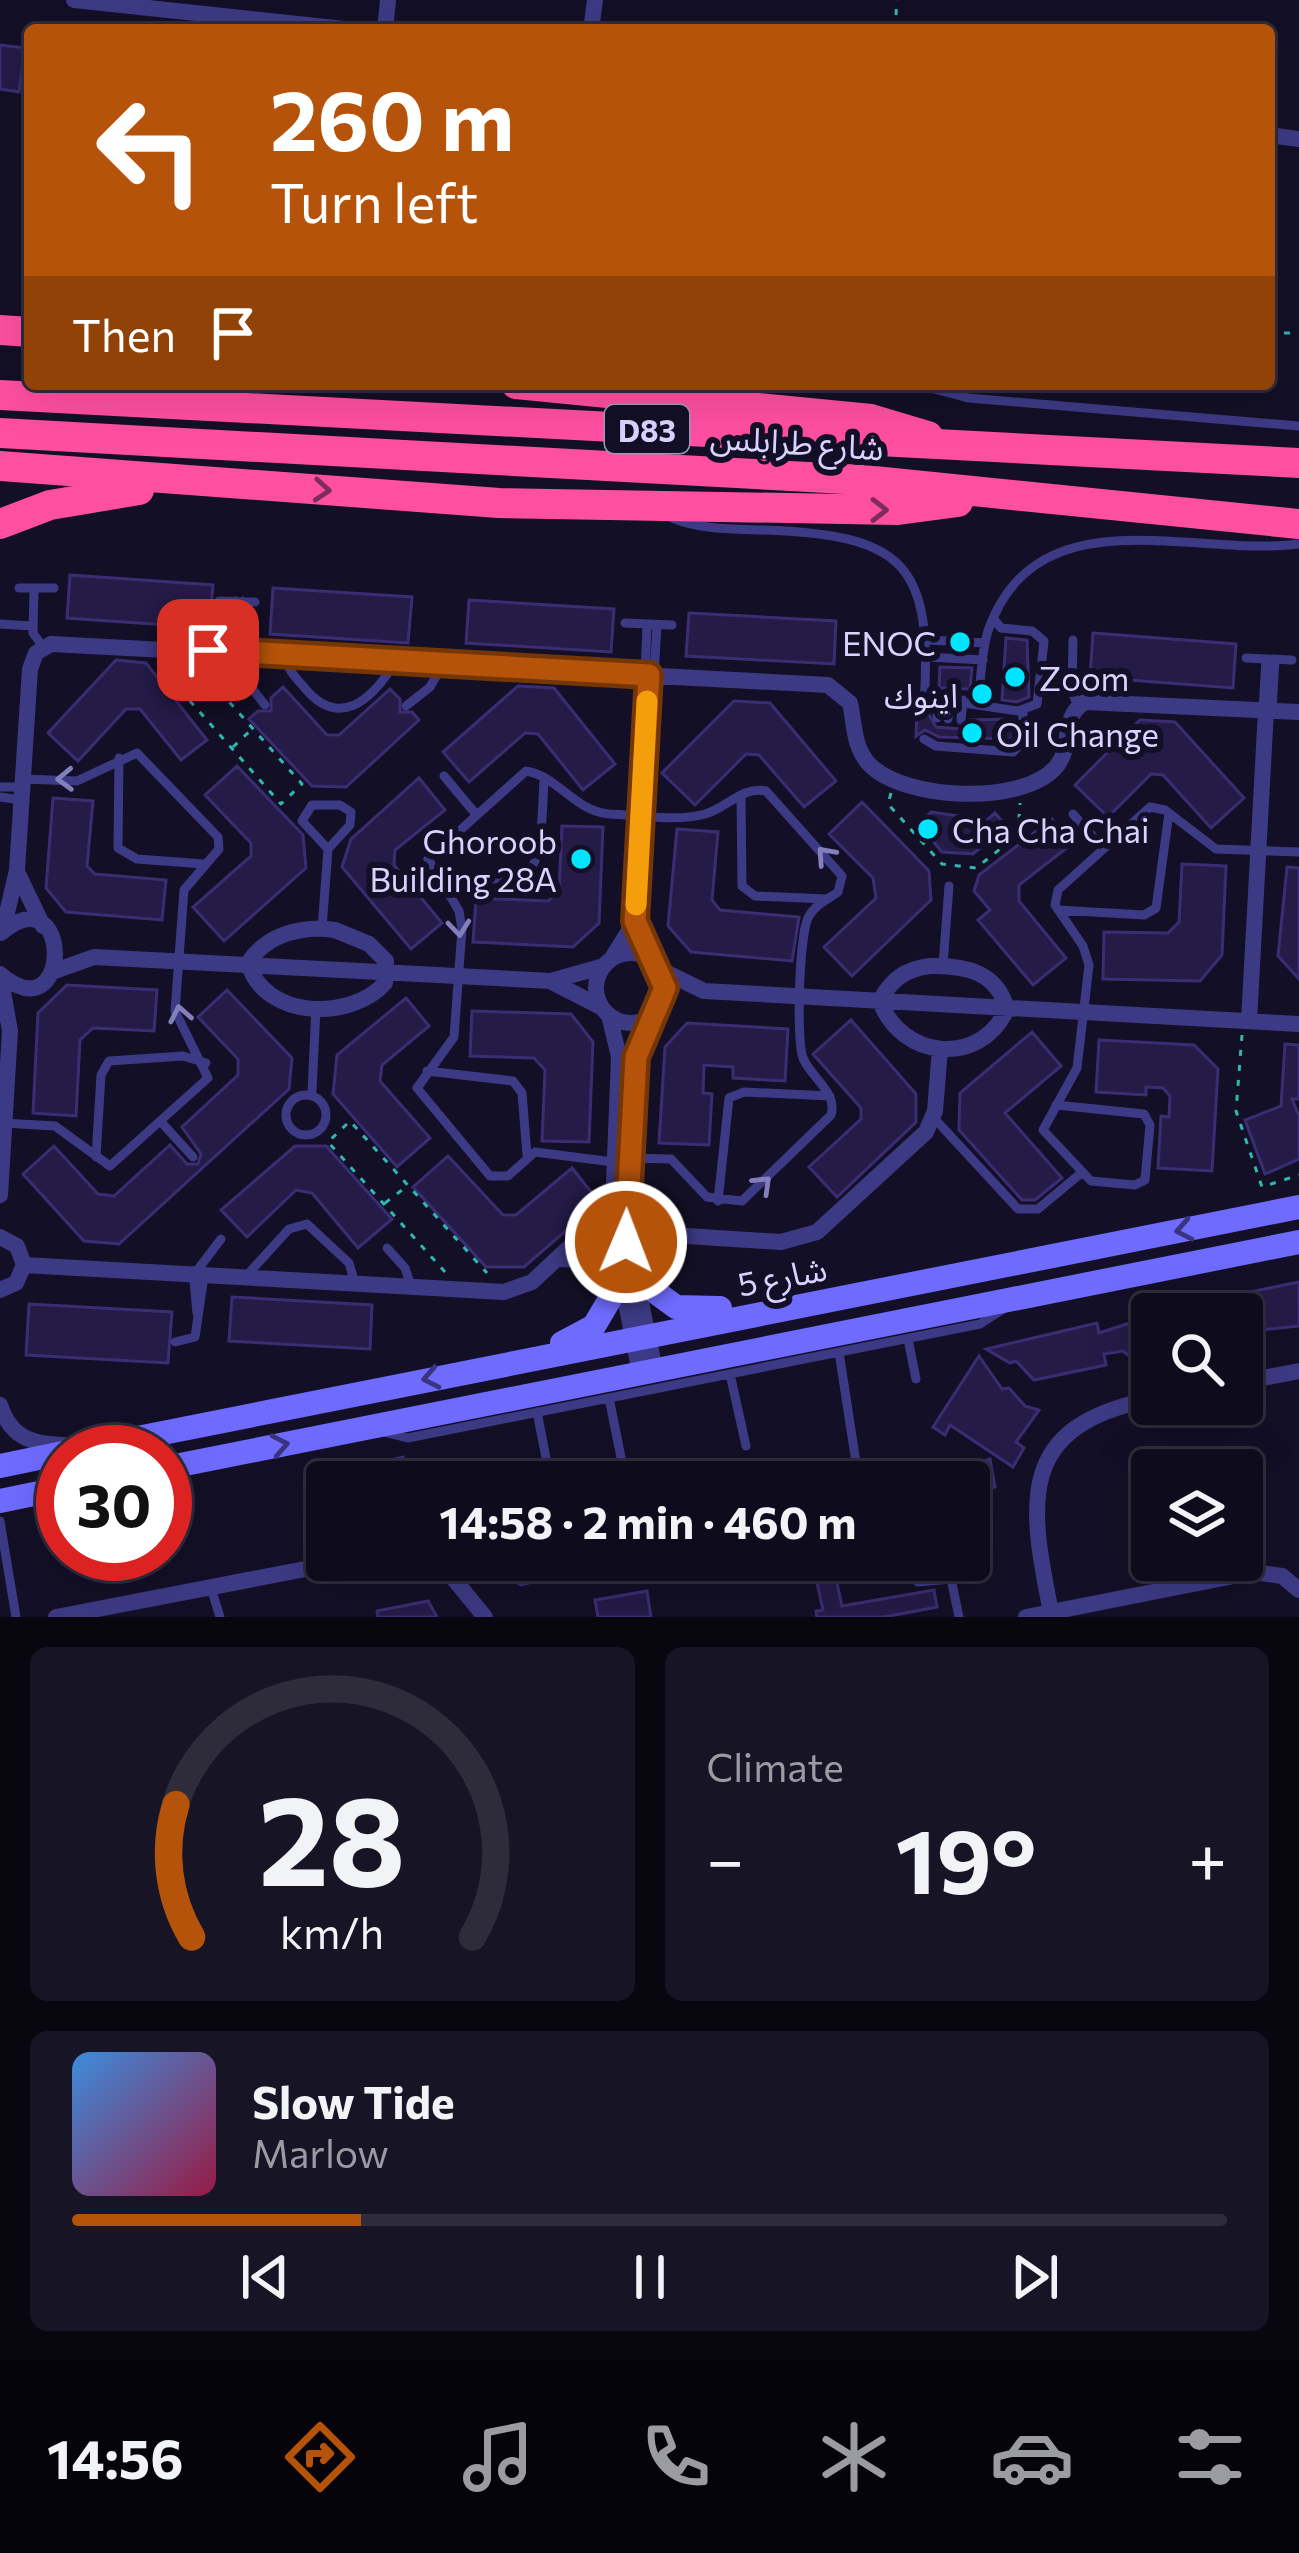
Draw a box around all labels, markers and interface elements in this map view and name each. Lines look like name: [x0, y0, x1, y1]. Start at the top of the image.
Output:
text: 260 m: [270, 66, 514, 168]
icon: left: [72, 72, 228, 228]
text: Turn left: [270, 168, 478, 234]
icon: arrive: [200, 300, 266, 366]
text: Then: [72, 306, 176, 361]
road number: D83: [605, 405, 689, 453]
street label: شارع طرابلس: [708, 414, 885, 473]
one-way arrow: [312, 476, 331, 502]
one-way arrow: [870, 496, 889, 522]
pin: [157, 599, 259, 701]
icon: arrive: [175, 617, 241, 683]
place label: ENOC: [842, 622, 936, 663]
marker: ENOC: [947, 629, 973, 655]
place label: Zoom: [1039, 657, 1129, 698]
marker: Zoom: [1002, 664, 1028, 690]
place label: اينوك: [884, 674, 958, 716]
marker: اينوك: [969, 681, 995, 707]
place label: Oil Change: [996, 713, 1159, 754]
marker: Oil Change: [959, 720, 985, 746]
one-way arrow: [55, 766, 74, 792]
place label: Cha Cha Chai: [952, 809, 1149, 850]
marker: Cha Cha Chai: [915, 816, 941, 842]
place label: Ghoroob Building 28A: [369, 820, 557, 899]
marker: Ghoroob Building 28A: [568, 846, 594, 872]
one-way arrow: [818, 848, 839, 869]
one-way arrow: [446, 918, 471, 937]
one-way arrow: [168, 1004, 194, 1024]
one-way arrow: [749, 1176, 771, 1198]
position arrow: [563, 1179, 689, 1305]
one-way arrow: [1175, 1216, 1195, 1242]
street label: شارع 5: [734, 1246, 831, 1310]
map controls: [1131, 1293, 1263, 1581]
button: search: [1131, 1293, 1263, 1425]
one-way arrow: [421, 1365, 441, 1390]
speed limit sign: 30: [36, 1425, 192, 1581]
one-way arrow: [269, 1433, 289, 1459]
button: layers: [1131, 1449, 1263, 1581]
text: 14:58 · 2 min · 460 m: [439, 1493, 857, 1548]
text: Climate: [707, 1742, 844, 1790]
text: 28: [259, 1759, 406, 1912]
text: 19°: [895, 1802, 1037, 1913]
text: −: [707, 1817, 744, 1898]
text: +: [1188, 1817, 1227, 1898]
text: km/h: [280, 1905, 384, 1958]
text: Slow Tide: [252, 2073, 455, 2128]
text: Marlow: [252, 2128, 389, 2176]
icon: previous: [232, 2244, 298, 2310]
icon: pause: [617, 2244, 683, 2310]
icon: next: [1002, 2244, 1068, 2310]
icon: directions: [278, 2415, 362, 2499]
icon: music: [456, 2415, 540, 2499]
icon: phone: [634, 2415, 718, 2499]
icon: climate: [812, 2415, 896, 2499]
icon: car: [990, 2415, 1074, 2499]
icon: filters: [1168, 2415, 1252, 2499]
text: 14:56: [47, 2424, 184, 2490]

